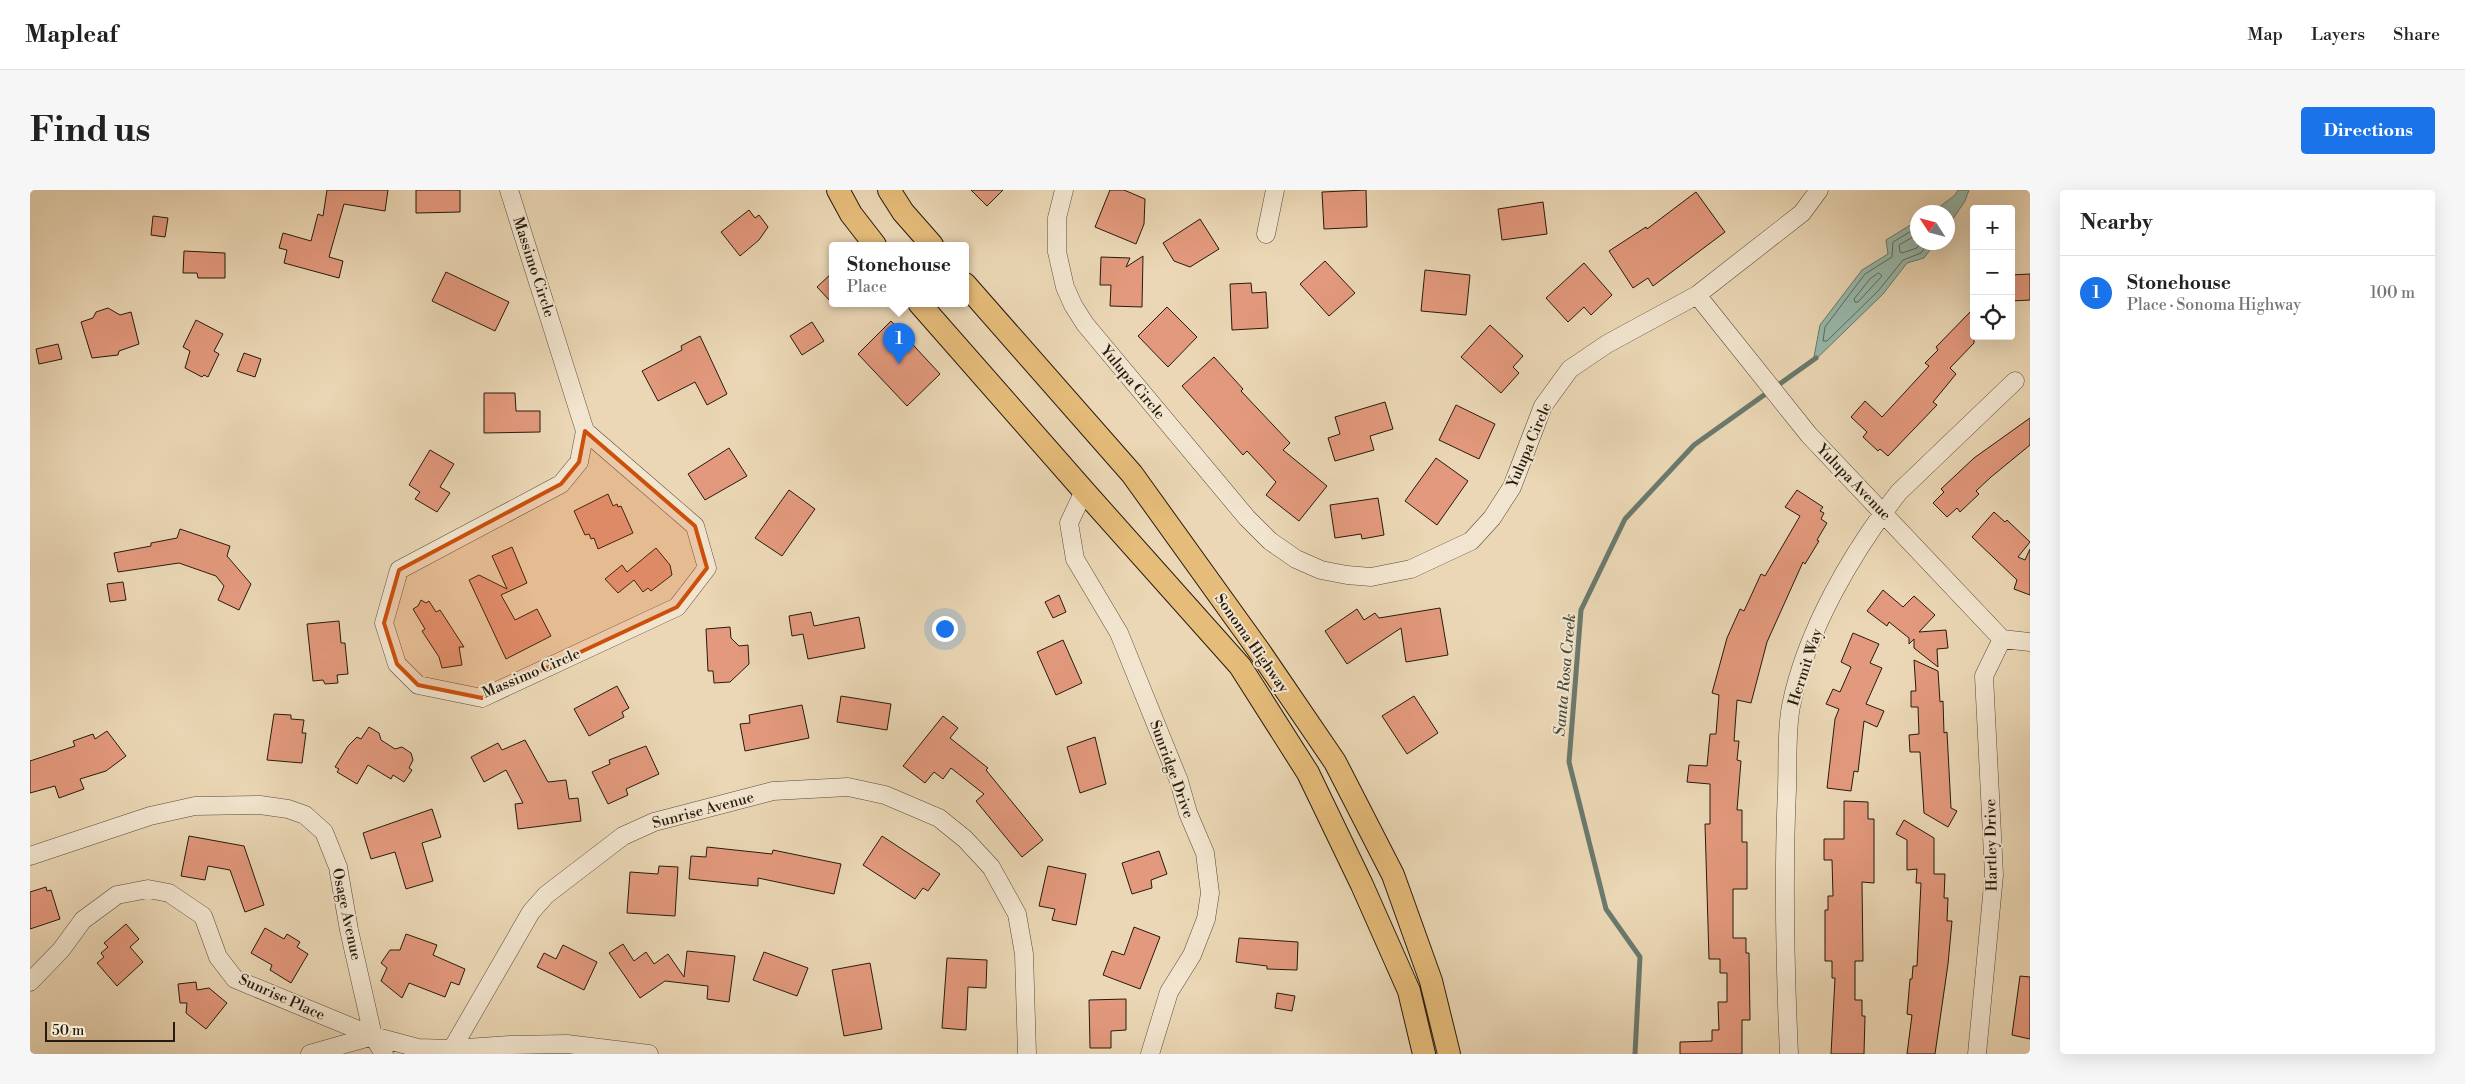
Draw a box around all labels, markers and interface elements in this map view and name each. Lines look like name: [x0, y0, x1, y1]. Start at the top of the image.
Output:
text: Mapleaf: [25, 20, 118, 50]
text: Map: [2248, 23, 2283, 46]
text: Layers: [2311, 23, 2365, 46]
text: Share: [2393, 23, 2440, 46]
button: Directions: [2301, 107, 2435, 154]
text: Find us: [30, 109, 150, 152]
north arrow: [1910, 205, 1955, 250]
map controls: [1970, 205, 2015, 340]
button: +: [1970, 205, 2015, 250]
text: Nearby: [2080, 210, 2153, 236]
street label: Massimo Circle: [508, 214, 559, 320]
popup: [829, 242, 969, 307]
button: −: [1970, 250, 2015, 295]
text: Stonehouse: [847, 253, 951, 277]
text: Stonehouse: [2127, 271, 2231, 295]
text: Place: [847, 277, 887, 297]
text: 1: [2092, 283, 2100, 303]
text: 100 m: [2370, 283, 2415, 303]
button: locate: [1970, 295, 2015, 340]
text: Place · Sonoma Highway: [2127, 295, 2301, 315]
pin: 1: [883, 323, 915, 364]
street label: Yulupa Circle: [1096, 341, 1169, 423]
street label: Yulupa Circle: [1503, 400, 1556, 492]
street label: Yulupa Avenue: [1812, 439, 1895, 525]
street label: Sonoma Highway: [1210, 590, 1293, 697]
water label: Santa Rosa Creek: [1550, 613, 1580, 737]
your location: [932, 616, 958, 642]
street label: Hermit Way: [1784, 625, 1827, 708]
street label: Massimo Circle: [479, 644, 583, 703]
street label: Sunridge Drive: [1145, 718, 1198, 821]
street label: Sunrise Avenue: [650, 788, 756, 833]
street label: Hartley Drive: [1981, 799, 2002, 891]
street label: Osage Avenue: [327, 866, 366, 962]
street label: Sunrise Place: [236, 970, 328, 1025]
scale bar: [45, 1019, 175, 1042]
text: 50 m: [52, 1022, 84, 1040]

